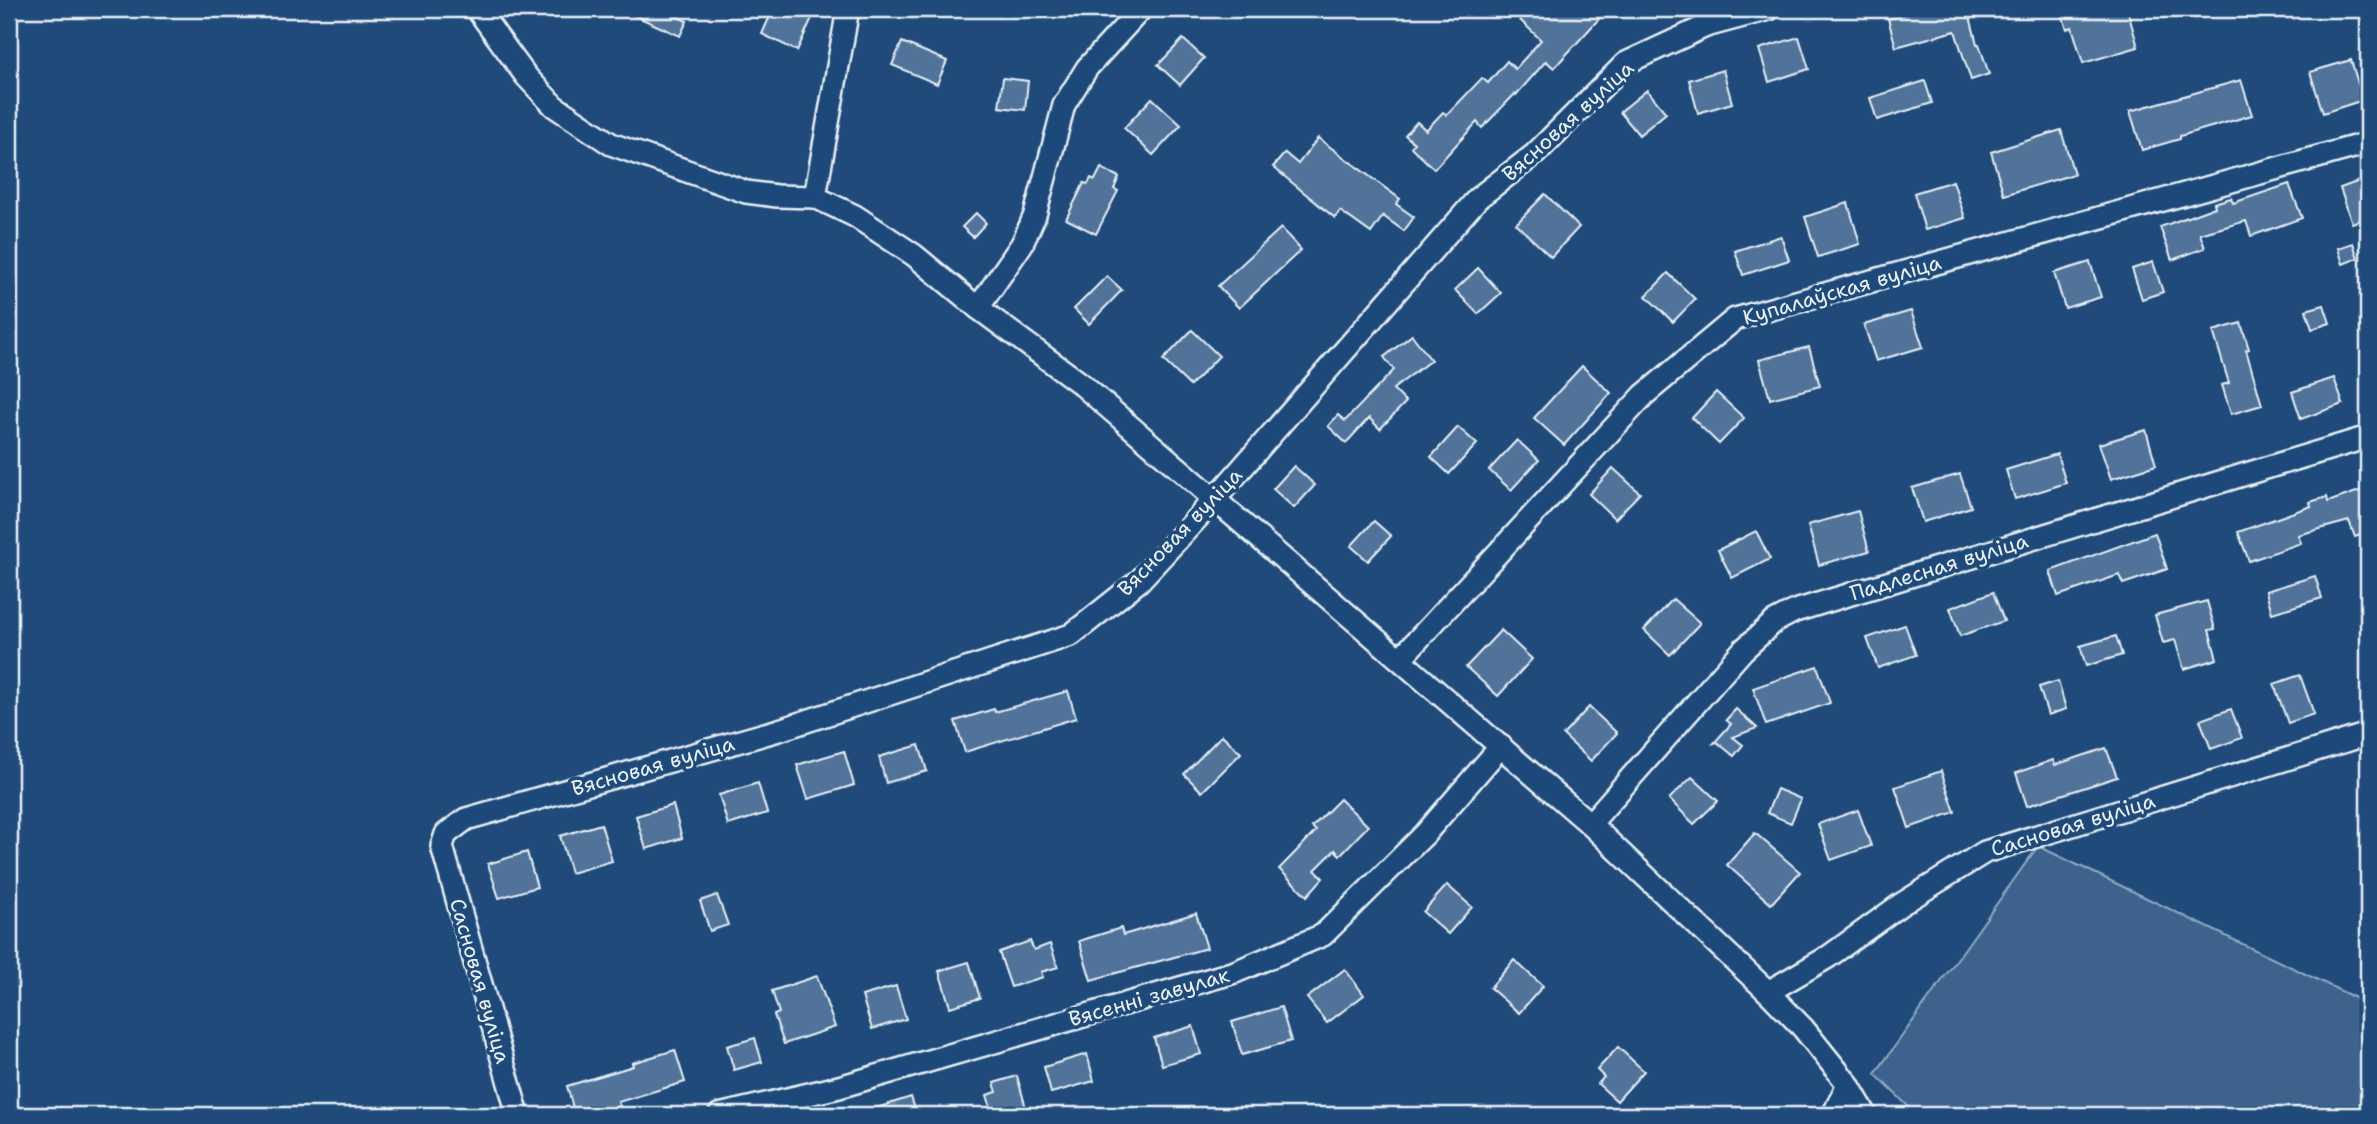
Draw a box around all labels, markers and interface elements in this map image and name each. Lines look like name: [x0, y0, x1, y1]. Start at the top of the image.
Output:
street label: Вясновая вуліца: [1496, 54, 1640, 188]
street label: Купалаўская вуліца: [1739, 248, 1945, 332]
street label: Вясновая вуліца: [1111, 462, 1249, 602]
street label: Падлесная вуліца: [1847, 527, 2031, 607]
street label: Вясновая вуліца: [568, 729, 738, 803]
street label: Сасновая вуліца: [1987, 787, 2159, 863]
street label: Сасновая вуліца: [443, 895, 517, 1067]
street label: Вясенні завулак: [1065, 961, 1233, 1033]

